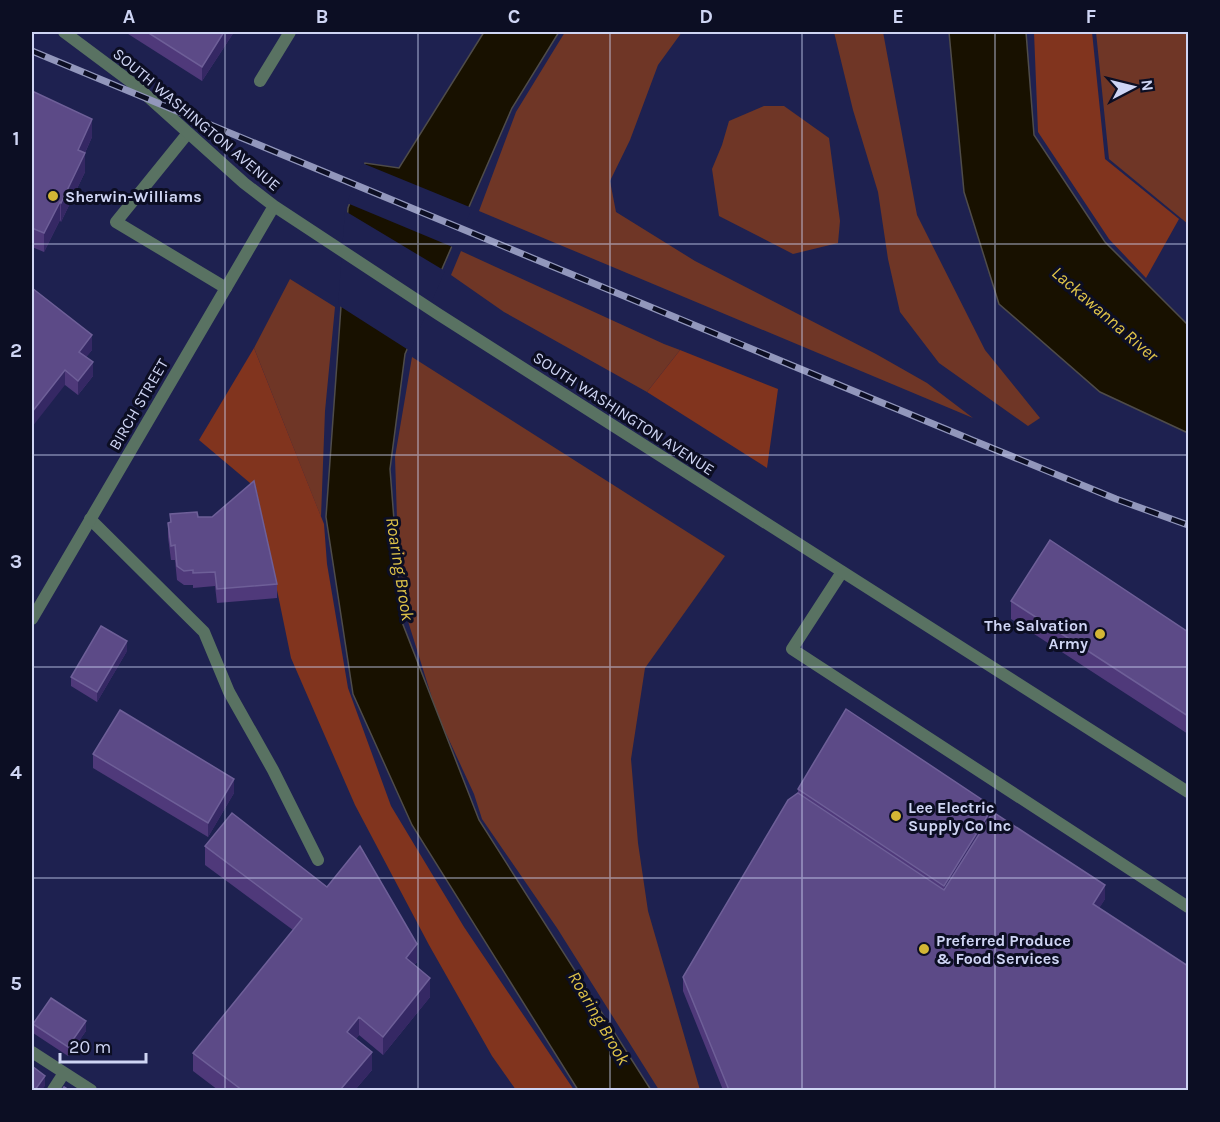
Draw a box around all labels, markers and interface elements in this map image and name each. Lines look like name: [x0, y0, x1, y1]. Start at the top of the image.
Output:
text: A: [123, 5, 136, 28]
text: B: [316, 5, 328, 28]
text: C: [508, 5, 520, 28]
text: D: [699, 5, 713, 28]
text: E: [892, 5, 904, 28]
text: F: [1086, 5, 1097, 28]
street label: SOUTH WASHINGTON AVENUE: [109, 44, 284, 195]
north arrow: [1103, 57, 1163, 117]
text: N: [1137, 78, 1158, 92]
text: 1: [12, 127, 20, 150]
place label: Sherwin-Williams: [65, 187, 202, 206]
marker: Sherwin-Williams: [46, 189, 60, 203]
water label: Lackawanna River: [1047, 262, 1163, 367]
text: 2: [10, 339, 22, 362]
street label: SOUTH WASHINGTON AVENUE: [530, 348, 718, 479]
street label: BIRCH STREET: [105, 355, 172, 453]
water label: Roaring Brook: [381, 516, 419, 623]
text: 3: [10, 550, 22, 573]
place label: The Salvation Army: [984, 616, 1088, 653]
marker: The Salvation Army: [1093, 627, 1107, 641]
text: 4: [10, 761, 22, 784]
place label: Lee Electric Supply Co Inc: [908, 798, 1011, 835]
marker: Lee Electric Supply Co Inc: [889, 809, 903, 823]
place label: Preferred Produce & Food Services: [936, 931, 1071, 968]
marker: Preferred Produce & Food Services: [917, 942, 931, 956]
water label: Roaring Brook: [563, 967, 635, 1070]
text: 5: [10, 972, 22, 995]
scale bar: [60, 1026, 146, 1064]
text: 20 m: [69, 1036, 111, 1058]

